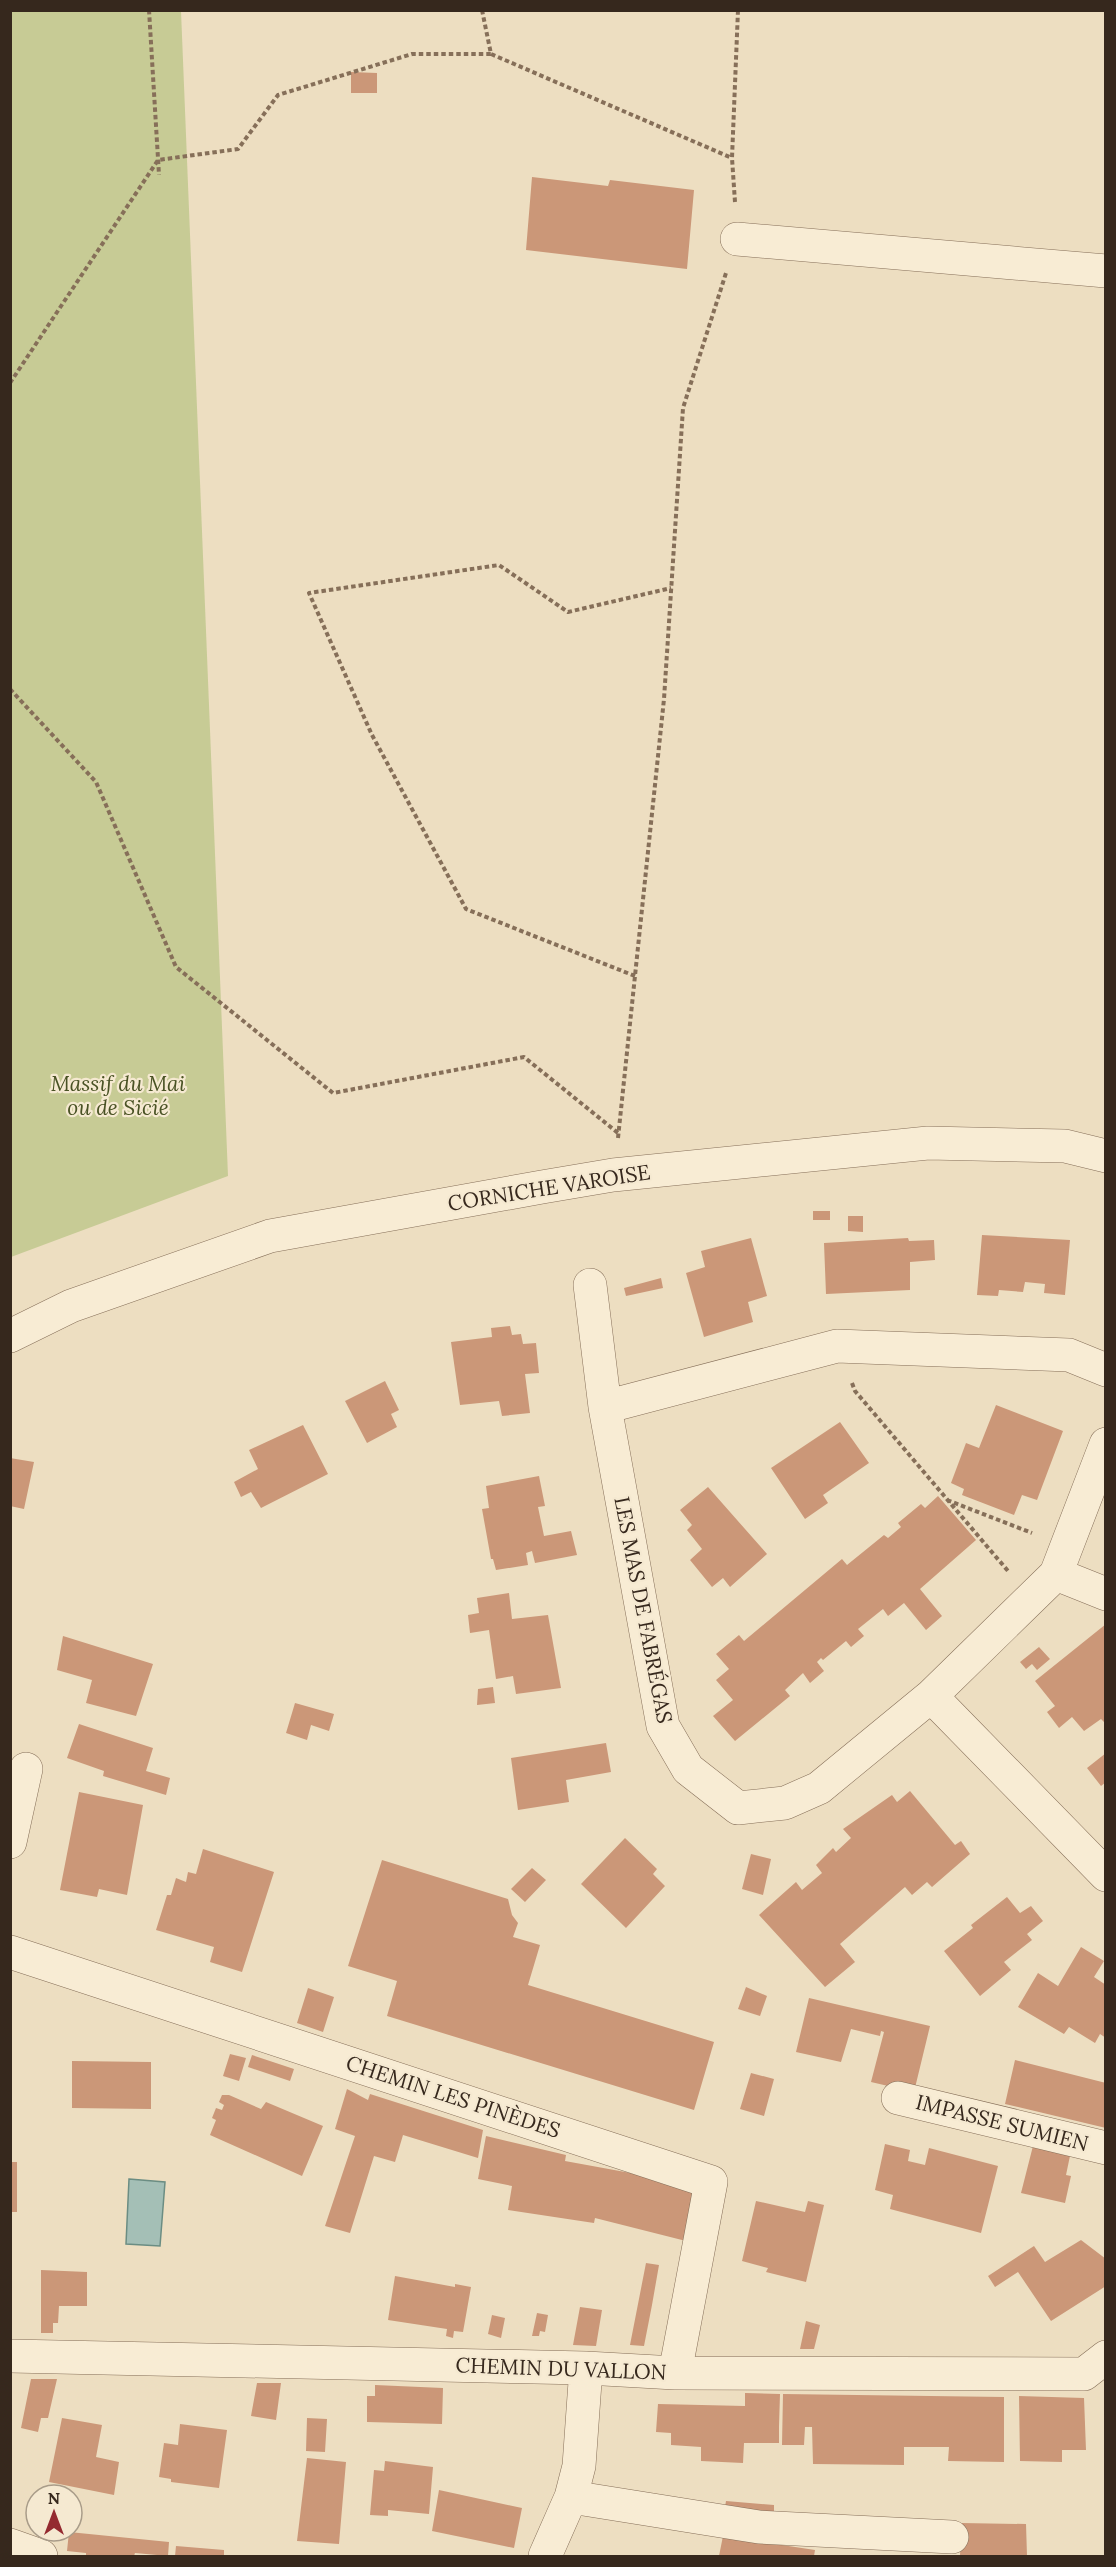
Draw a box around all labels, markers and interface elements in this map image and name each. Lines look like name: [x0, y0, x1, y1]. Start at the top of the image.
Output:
park label: Massif du Mai ou de Sicié: [51, 1070, 186, 1121]
street label: CORNICHE VAROISE: [446, 1158, 652, 1217]
street label: LES MAS DE FABRÉGAS: [608, 1494, 679, 1726]
street label: CHEMIN LES PINÈDES: [343, 2049, 564, 2144]
street label: IMPASSE SUMIEN: [913, 2088, 1091, 2157]
street label: CHEMIN DU VALLON: [455, 2351, 667, 2386]
north arrow: [24, 2483, 84, 2543]
text: N: [48, 2488, 60, 2508]

